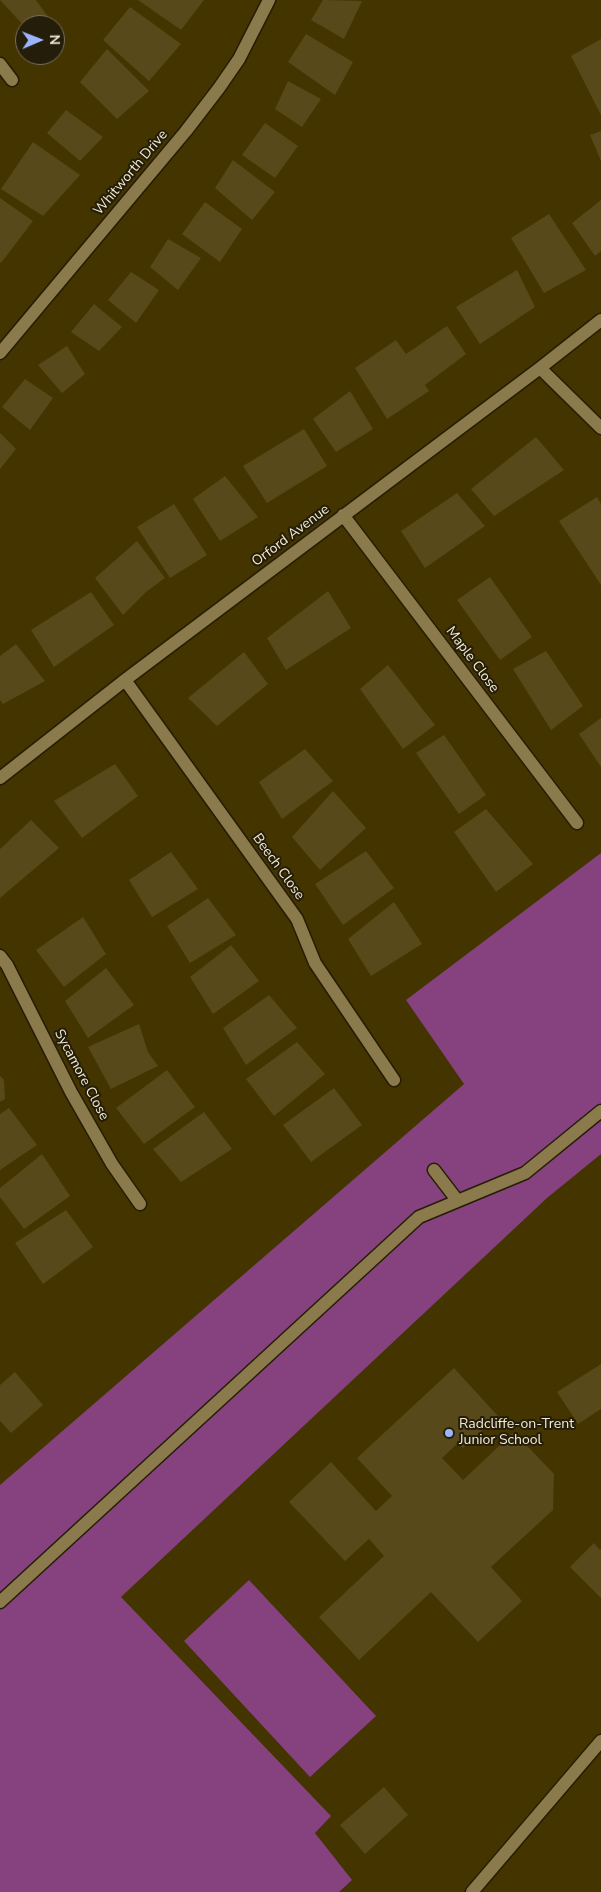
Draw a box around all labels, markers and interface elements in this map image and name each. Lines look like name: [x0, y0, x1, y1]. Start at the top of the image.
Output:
north arrow: [15, 15, 65, 65]
text: N: [45, 34, 64, 45]
street label: Whitworth Drive: [90, 127, 172, 219]
street label: Orford Avenue: [249, 501, 333, 571]
street label: Maple Close: [442, 624, 502, 696]
street label: Beech Close: [248, 831, 308, 903]
street label: Sycamore Close: [50, 1027, 112, 1123]
place label: Radcliffe-on-Trent Junior School: [459, 1417, 574, 1450]
marker: Radcliffe-on-Trent Junior School: [443, 1427, 455, 1439]

